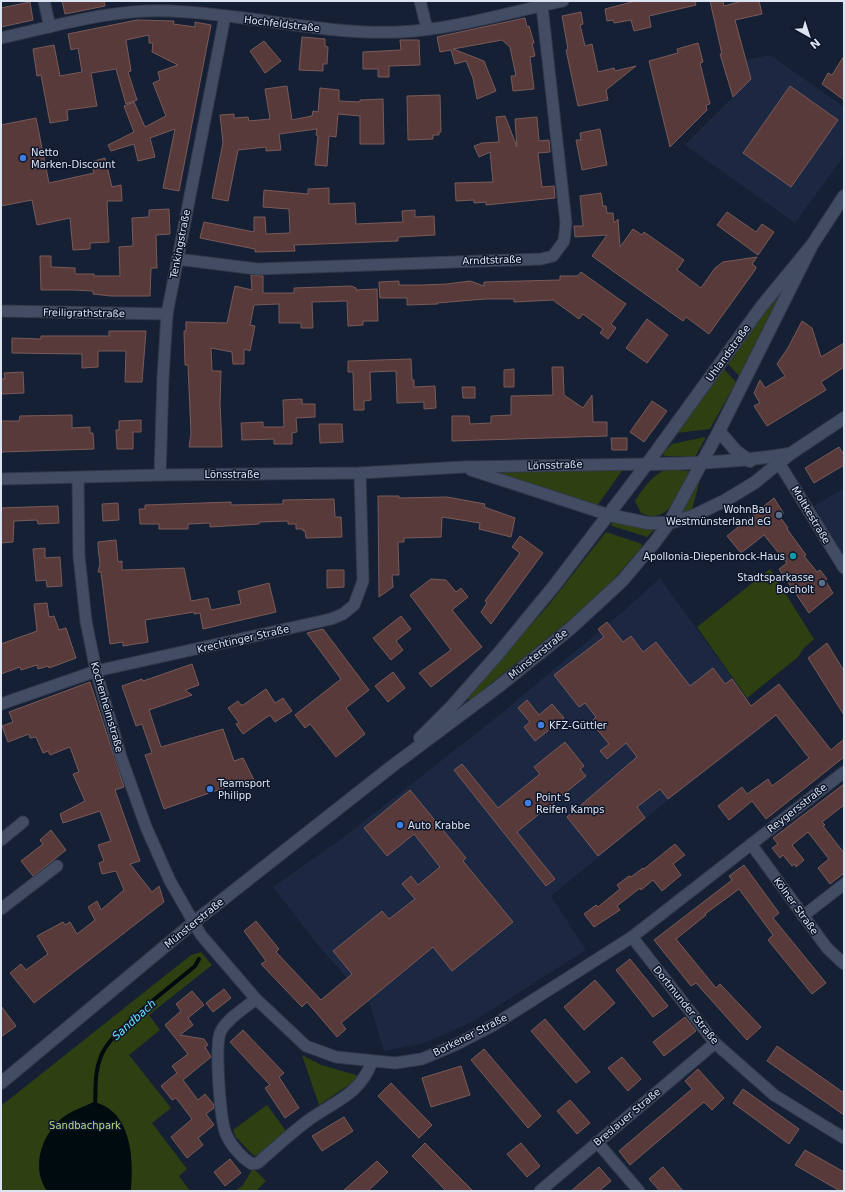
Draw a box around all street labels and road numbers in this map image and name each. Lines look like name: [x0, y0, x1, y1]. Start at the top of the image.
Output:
street label: Hochfeldstraße: [244, 14, 320, 34]
street label: Tenkingstraße: [168, 209, 192, 280]
street label: Arndtstraße: [462, 253, 522, 267]
street label: Freiligrathstraße: [43, 307, 125, 319]
street label: Uhlandstraße: [704, 323, 752, 383]
street label: Lönsstraße: [527, 459, 583, 471]
street label: Lönsstraße: [205, 469, 259, 480]
street label: Moltkestraße: [790, 484, 832, 546]
street label: Krechtinger Straße: [196, 623, 290, 655]
street label: Münsterstraße: [506, 627, 570, 681]
street label: Kochenheimstraße: [89, 661, 125, 753]
street label: Reygersstraße: [765, 781, 829, 835]
street label: Kölner Straße: [772, 875, 820, 937]
street label: Münsterstraße: [162, 896, 226, 950]
street label: Dortmunder Straße: [651, 964, 721, 1046]
street label: Borkener Straße: [431, 1012, 509, 1058]
street label: Breslauer Straße: [591, 1086, 663, 1148]

